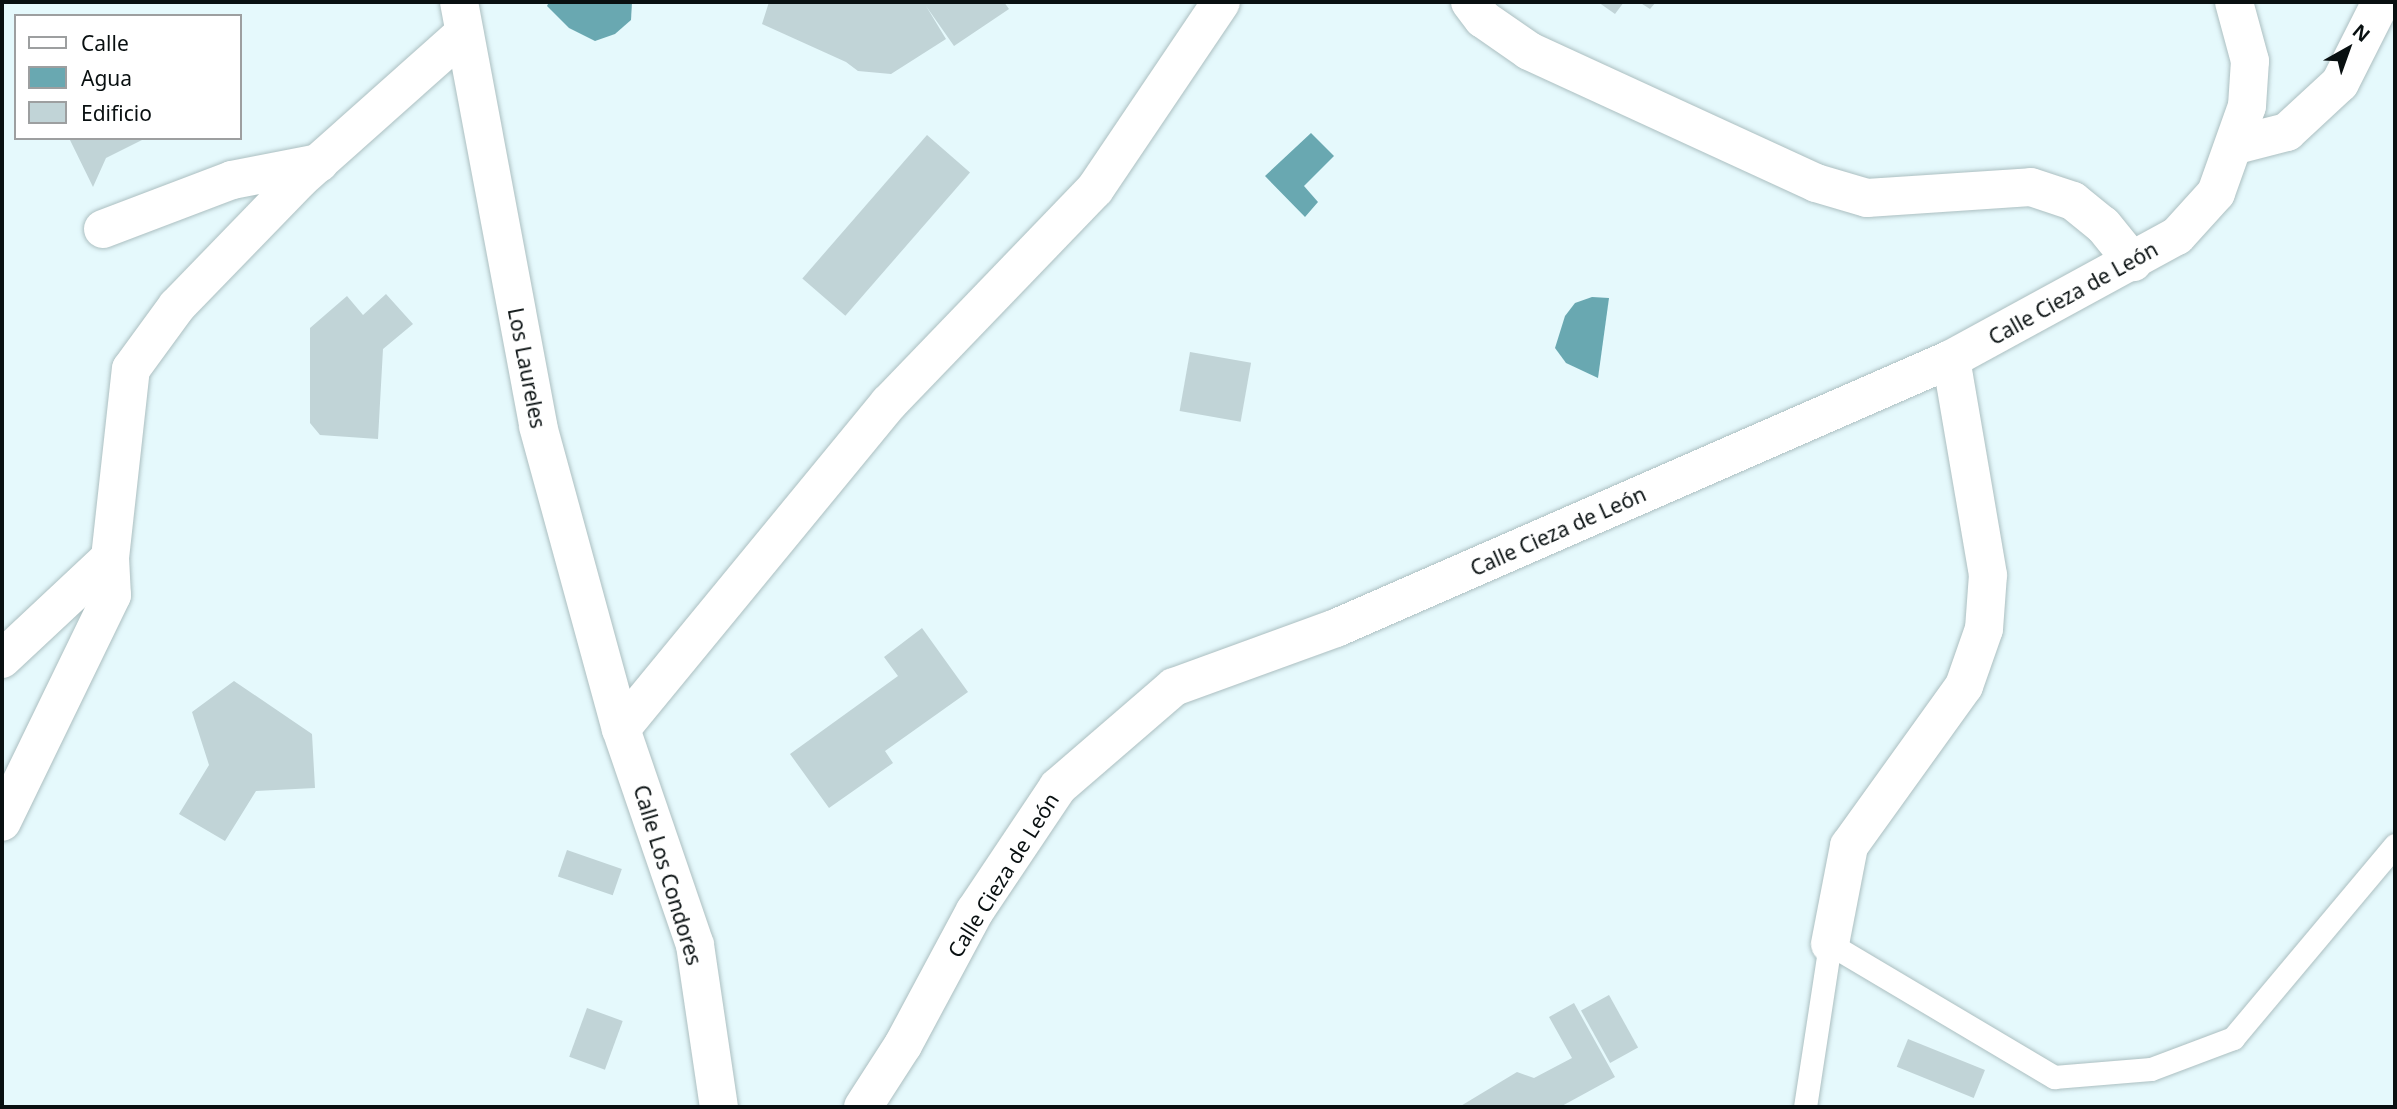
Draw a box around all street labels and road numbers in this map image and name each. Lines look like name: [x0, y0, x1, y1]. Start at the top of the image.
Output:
street label: Calle Cieza de León: [1984, 236, 2162, 350]
street label: Los Laureles: [503, 306, 551, 430]
street label: Calle Cieza de León: [1466, 481, 1650, 581]
street label: Calle Los Condores: [629, 782, 707, 968]
street label: Calle Cieza de León: [942, 788, 1064, 962]

